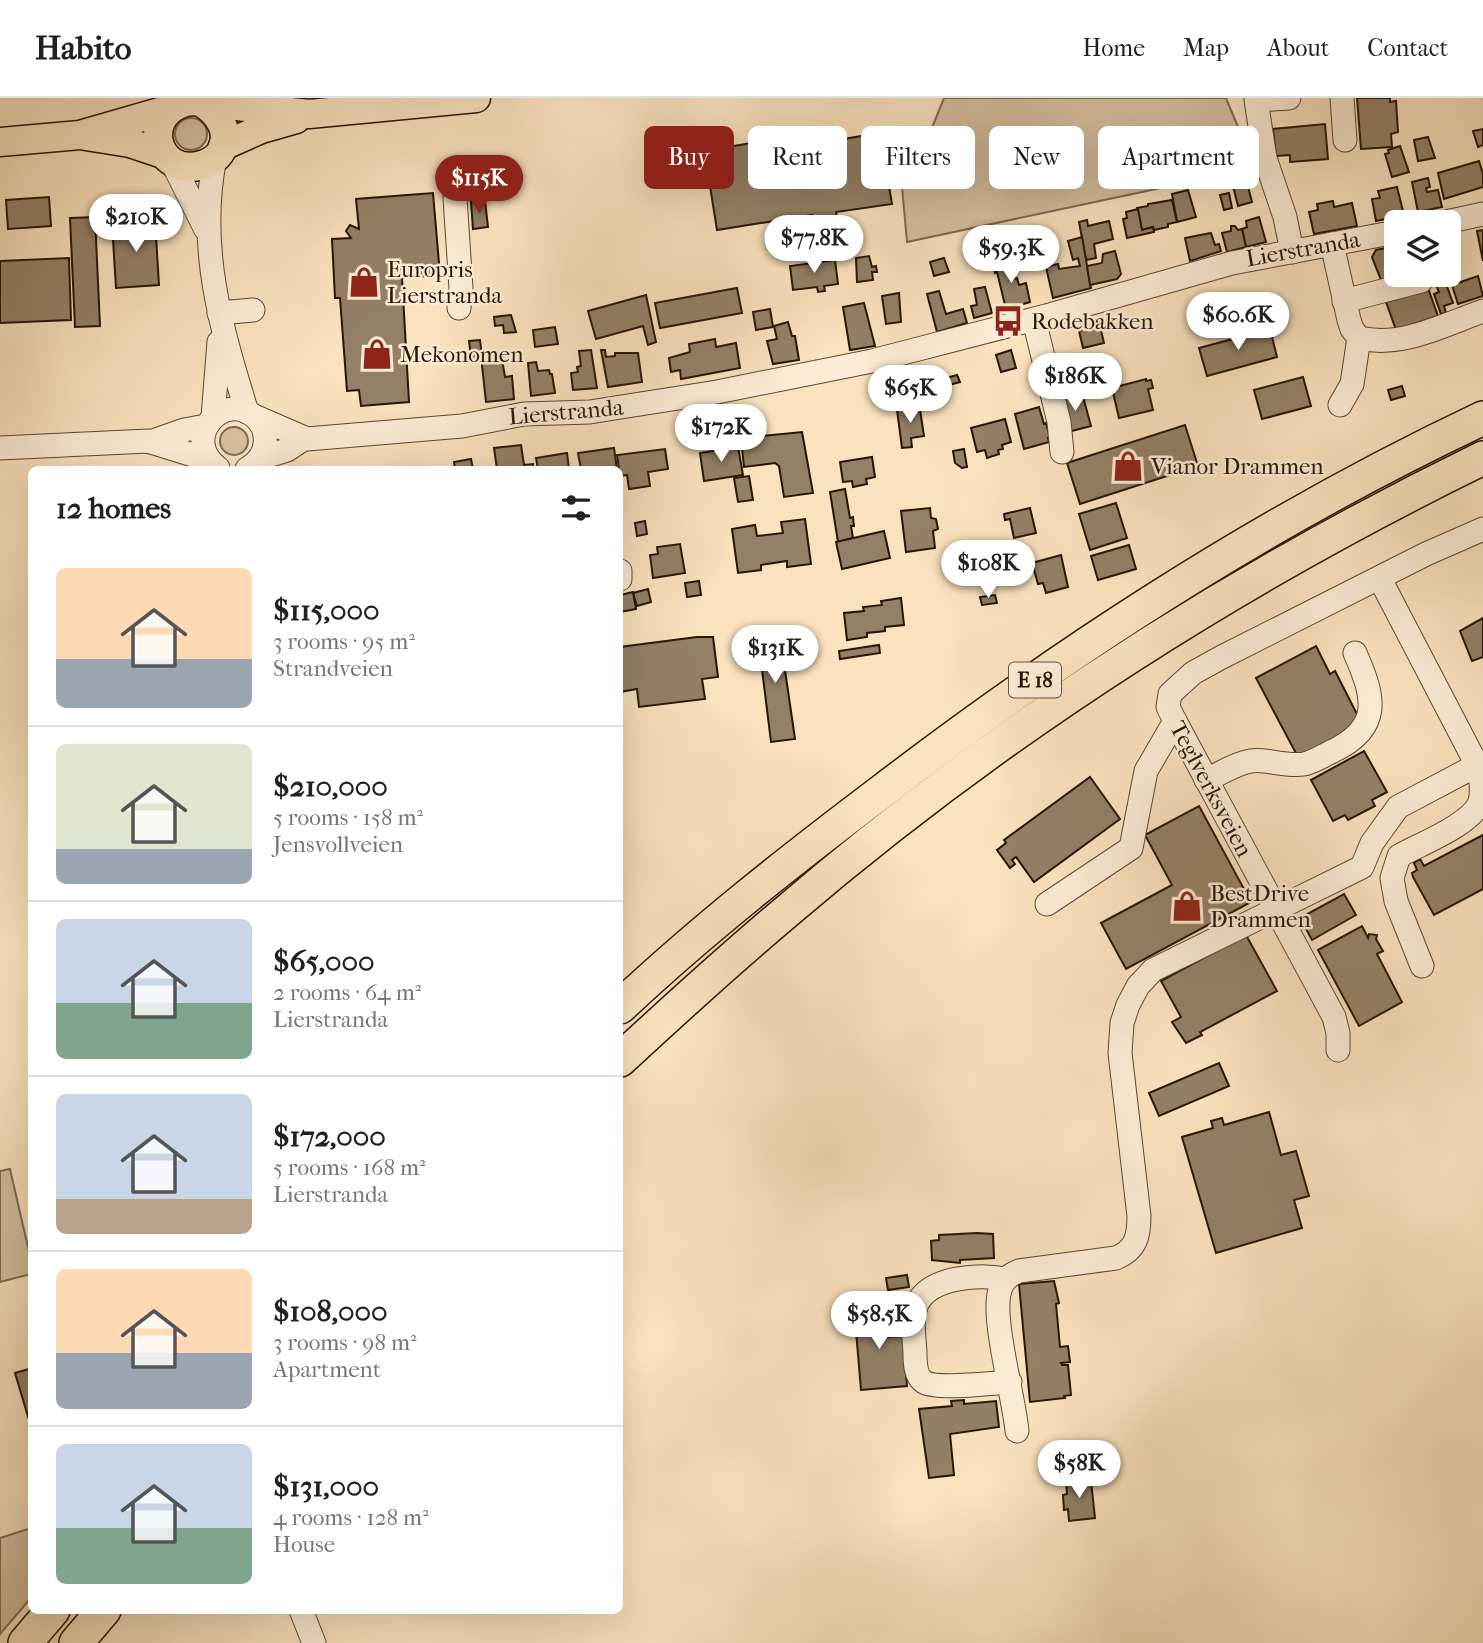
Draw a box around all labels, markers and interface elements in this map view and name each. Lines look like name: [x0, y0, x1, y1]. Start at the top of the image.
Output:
text: Habito: [35, 29, 132, 68]
text: Home: [1083, 34, 1145, 62]
text: Map: [1183, 34, 1229, 62]
text: About: [1267, 34, 1329, 62]
text: Contact: [1367, 34, 1448, 62]
chip: Buy: [644, 126, 734, 189]
chip: Rent: [748, 126, 847, 189]
chip: Filters: [861, 126, 975, 189]
chip: New: [989, 126, 1084, 189]
chip: Apartment: [1098, 126, 1259, 189]
pin: $115K: [430, 156, 528, 215]
text: $115K: [451, 164, 507, 191]
pin: $210K: [87, 194, 185, 254]
text: $210K: [105, 203, 167, 230]
map controls: [1384, 210, 1461, 287]
button: layers: [1384, 210, 1461, 287]
pin: $77.8K: [757, 216, 871, 275]
text: $77.8K: [780, 224, 848, 251]
pin: $59.3K: [954, 226, 1068, 285]
street label: Lierstranda: [1244, 226, 1362, 272]
text: $59.3K: [978, 234, 1044, 261]
place label: Europris Lierstranda: [387, 256, 503, 309]
shop icon: Europris Lierstranda: [347, 265, 381, 299]
pin: $60.6K: [1181, 292, 1295, 352]
text: $60.6K: [1202, 301, 1274, 328]
bus stop icon: Rodebakken: [991, 304, 1025, 338]
place label: Rodebakken: [1031, 308, 1154, 335]
shop icon: Mekonomen: [360, 337, 394, 371]
place label: Mekonomen: [400, 341, 524, 368]
pin: $186K: [1026, 354, 1124, 413]
text: $186K: [1044, 362, 1106, 389]
pin: $65K: [869, 366, 951, 425]
text: $65K: [884, 374, 936, 401]
street label: Lierstranda: [507, 394, 625, 430]
pin: $172K: [672, 404, 770, 464]
text: $172K: [691, 413, 751, 440]
shop icon: Vianor Drammen: [1111, 449, 1145, 483]
place label: Vianor Drammen: [1150, 453, 1324, 480]
icon: filters: [557, 489, 595, 527]
text: 12 homes: [56, 491, 171, 526]
pin: $108K: [939, 540, 1037, 600]
text: $108K: [957, 549, 1019, 576]
text: $115,000: [273, 593, 380, 628]
icon: home: [112, 596, 196, 680]
pin: $131K: [726, 626, 824, 685]
text: 3 rooms · 95 m²: [273, 628, 415, 655]
text: $131K: [747, 634, 803, 661]
text: Strandveien: [273, 655, 393, 682]
road number: E 18: [1009, 662, 1061, 698]
street label: Teglverksveien: [1164, 717, 1258, 862]
text: $210,000: [273, 769, 388, 804]
icon: home: [112, 772, 196, 856]
text: 5 rooms · 158 m²: [273, 804, 423, 831]
text: Jensvollveien: [273, 831, 403, 858]
place label: BestDrive Drammen: [1210, 880, 1311, 933]
shop icon: BestDrive Drammen: [1170, 889, 1204, 923]
text: $65,000: [273, 944, 375, 979]
icon: home: [112, 947, 196, 1031]
text: 2 rooms · 64 m²: [273, 979, 421, 1006]
text: Lierstranda: [273, 1006, 388, 1033]
text: $172,000: [273, 1119, 386, 1154]
icon: home: [112, 1122, 196, 1206]
text: 5 rooms · 168 m²: [273, 1154, 426, 1181]
text: Lierstranda: [273, 1181, 388, 1208]
pin: $58.5K: [822, 1292, 936, 1351]
text: $108,000: [273, 1294, 388, 1329]
icon: home: [112, 1297, 196, 1381]
text: $58.5K: [847, 1300, 911, 1327]
text: 3 rooms · 98 m²: [273, 1329, 417, 1356]
text: Apartment: [273, 1356, 381, 1383]
pin: $58K: [1038, 1440, 1120, 1500]
text: $58K: [1054, 1449, 1104, 1476]
text: $131,000: [273, 1469, 379, 1504]
icon: home: [112, 1472, 196, 1556]
text: 4 rooms · 128 m²: [273, 1504, 429, 1531]
text: House: [273, 1531, 335, 1558]

